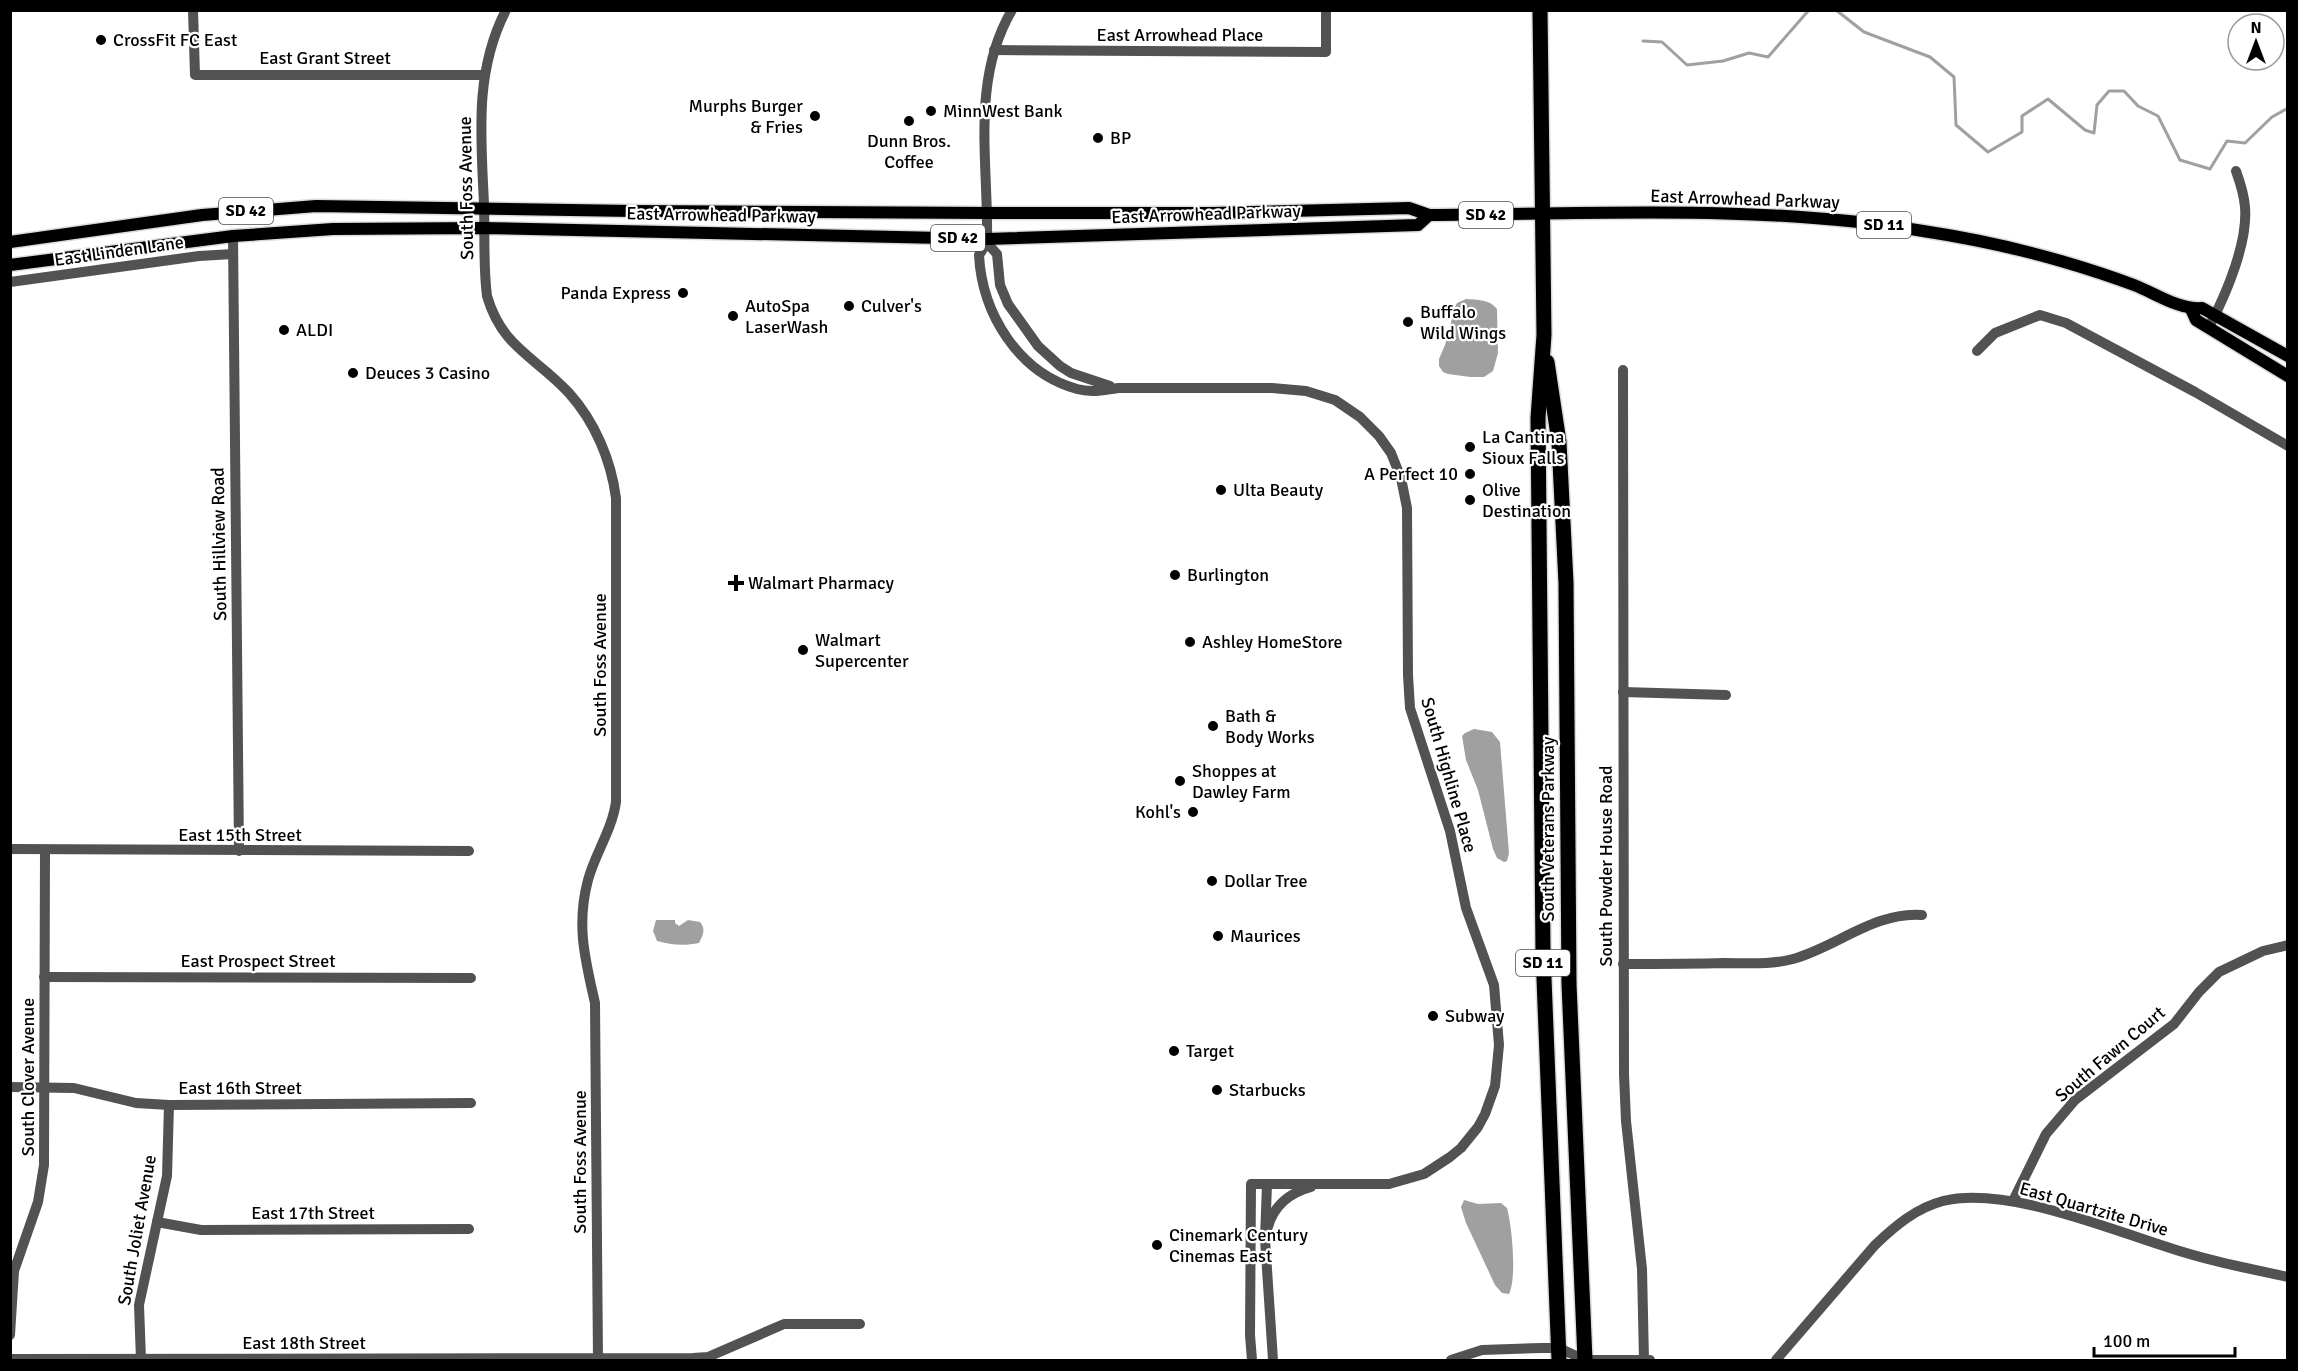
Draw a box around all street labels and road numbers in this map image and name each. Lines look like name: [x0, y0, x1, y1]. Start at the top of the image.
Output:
street label: East Arrowhead Place: [1097, 24, 1263, 46]
street label: East Grant Street: [259, 47, 391, 69]
street label: South Foss Avenue: [454, 116, 478, 260]
street label: East Arrowhead Parkway: [1650, 185, 1841, 213]
road number: SD 42: [219, 198, 273, 224]
street label: East Arrowhead Parkway: [1111, 200, 1302, 228]
street label: East Arrowhead Parkway: [626, 202, 817, 228]
road number: SD 42: [1459, 202, 1513, 228]
road number: SD 11: [1857, 212, 1911, 238]
road number: SD 42: [931, 225, 985, 251]
street label: East Linden Lane: [53, 231, 185, 271]
street label: South Hillview Road: [207, 467, 231, 621]
street label: South Foss Avenue: [589, 593, 611, 737]
street label: South Highline Place: [1416, 695, 1482, 855]
street label: South Veterans Parkway: [1537, 736, 1559, 921]
street label: South Powder House Road: [1595, 765, 1617, 967]
street label: East 15th Street: [178, 824, 302, 846]
street label: East Prospect Street: [181, 950, 335, 972]
road number: SD 11: [1516, 950, 1570, 976]
street label: South Clover Avenue: [17, 998, 39, 1156]
street label: South Fawn Court: [2050, 1002, 2170, 1106]
street label: East 16th Street: [178, 1077, 302, 1099]
street label: South Foss Avenue: [569, 1090, 591, 1234]
street label: South Joliet Avenue: [113, 1153, 161, 1307]
street label: East Quartzite Drive: [2017, 1177, 2171, 1241]
street label: East 17th Street: [251, 1202, 375, 1224]
street label: East 18th Street: [242, 1332, 366, 1354]

